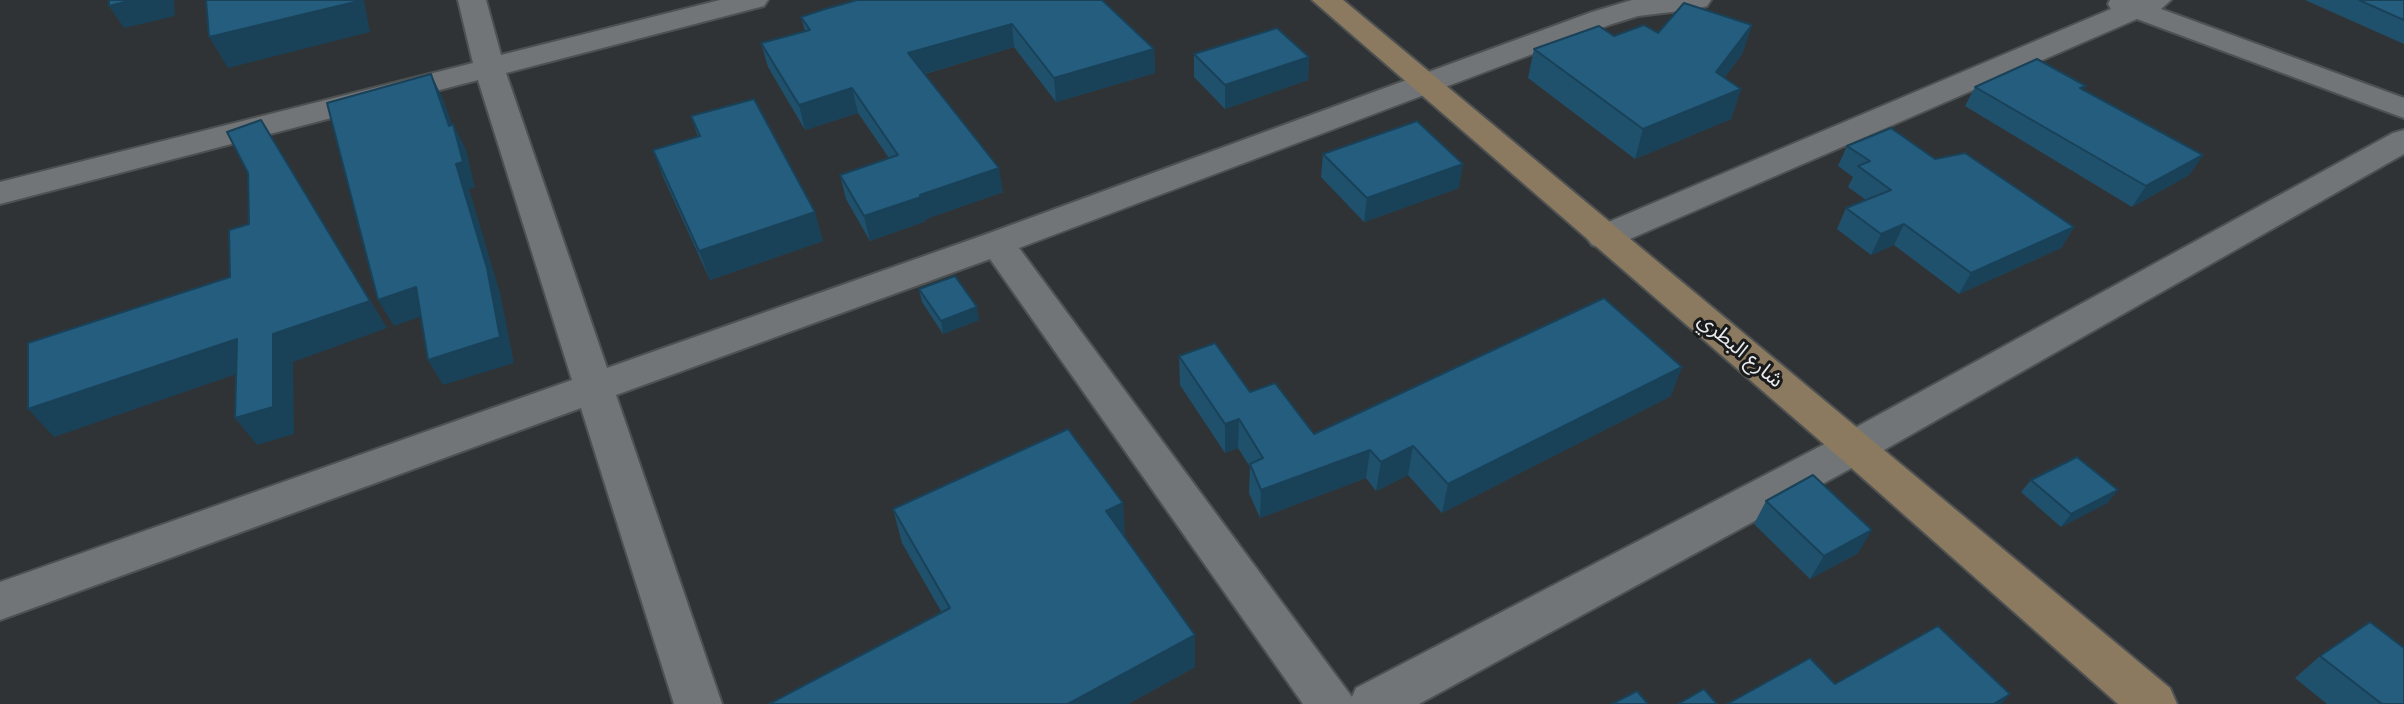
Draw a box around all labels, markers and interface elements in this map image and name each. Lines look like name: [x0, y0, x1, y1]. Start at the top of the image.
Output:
street label: شارع البطري: [1692, 308, 1788, 394]

